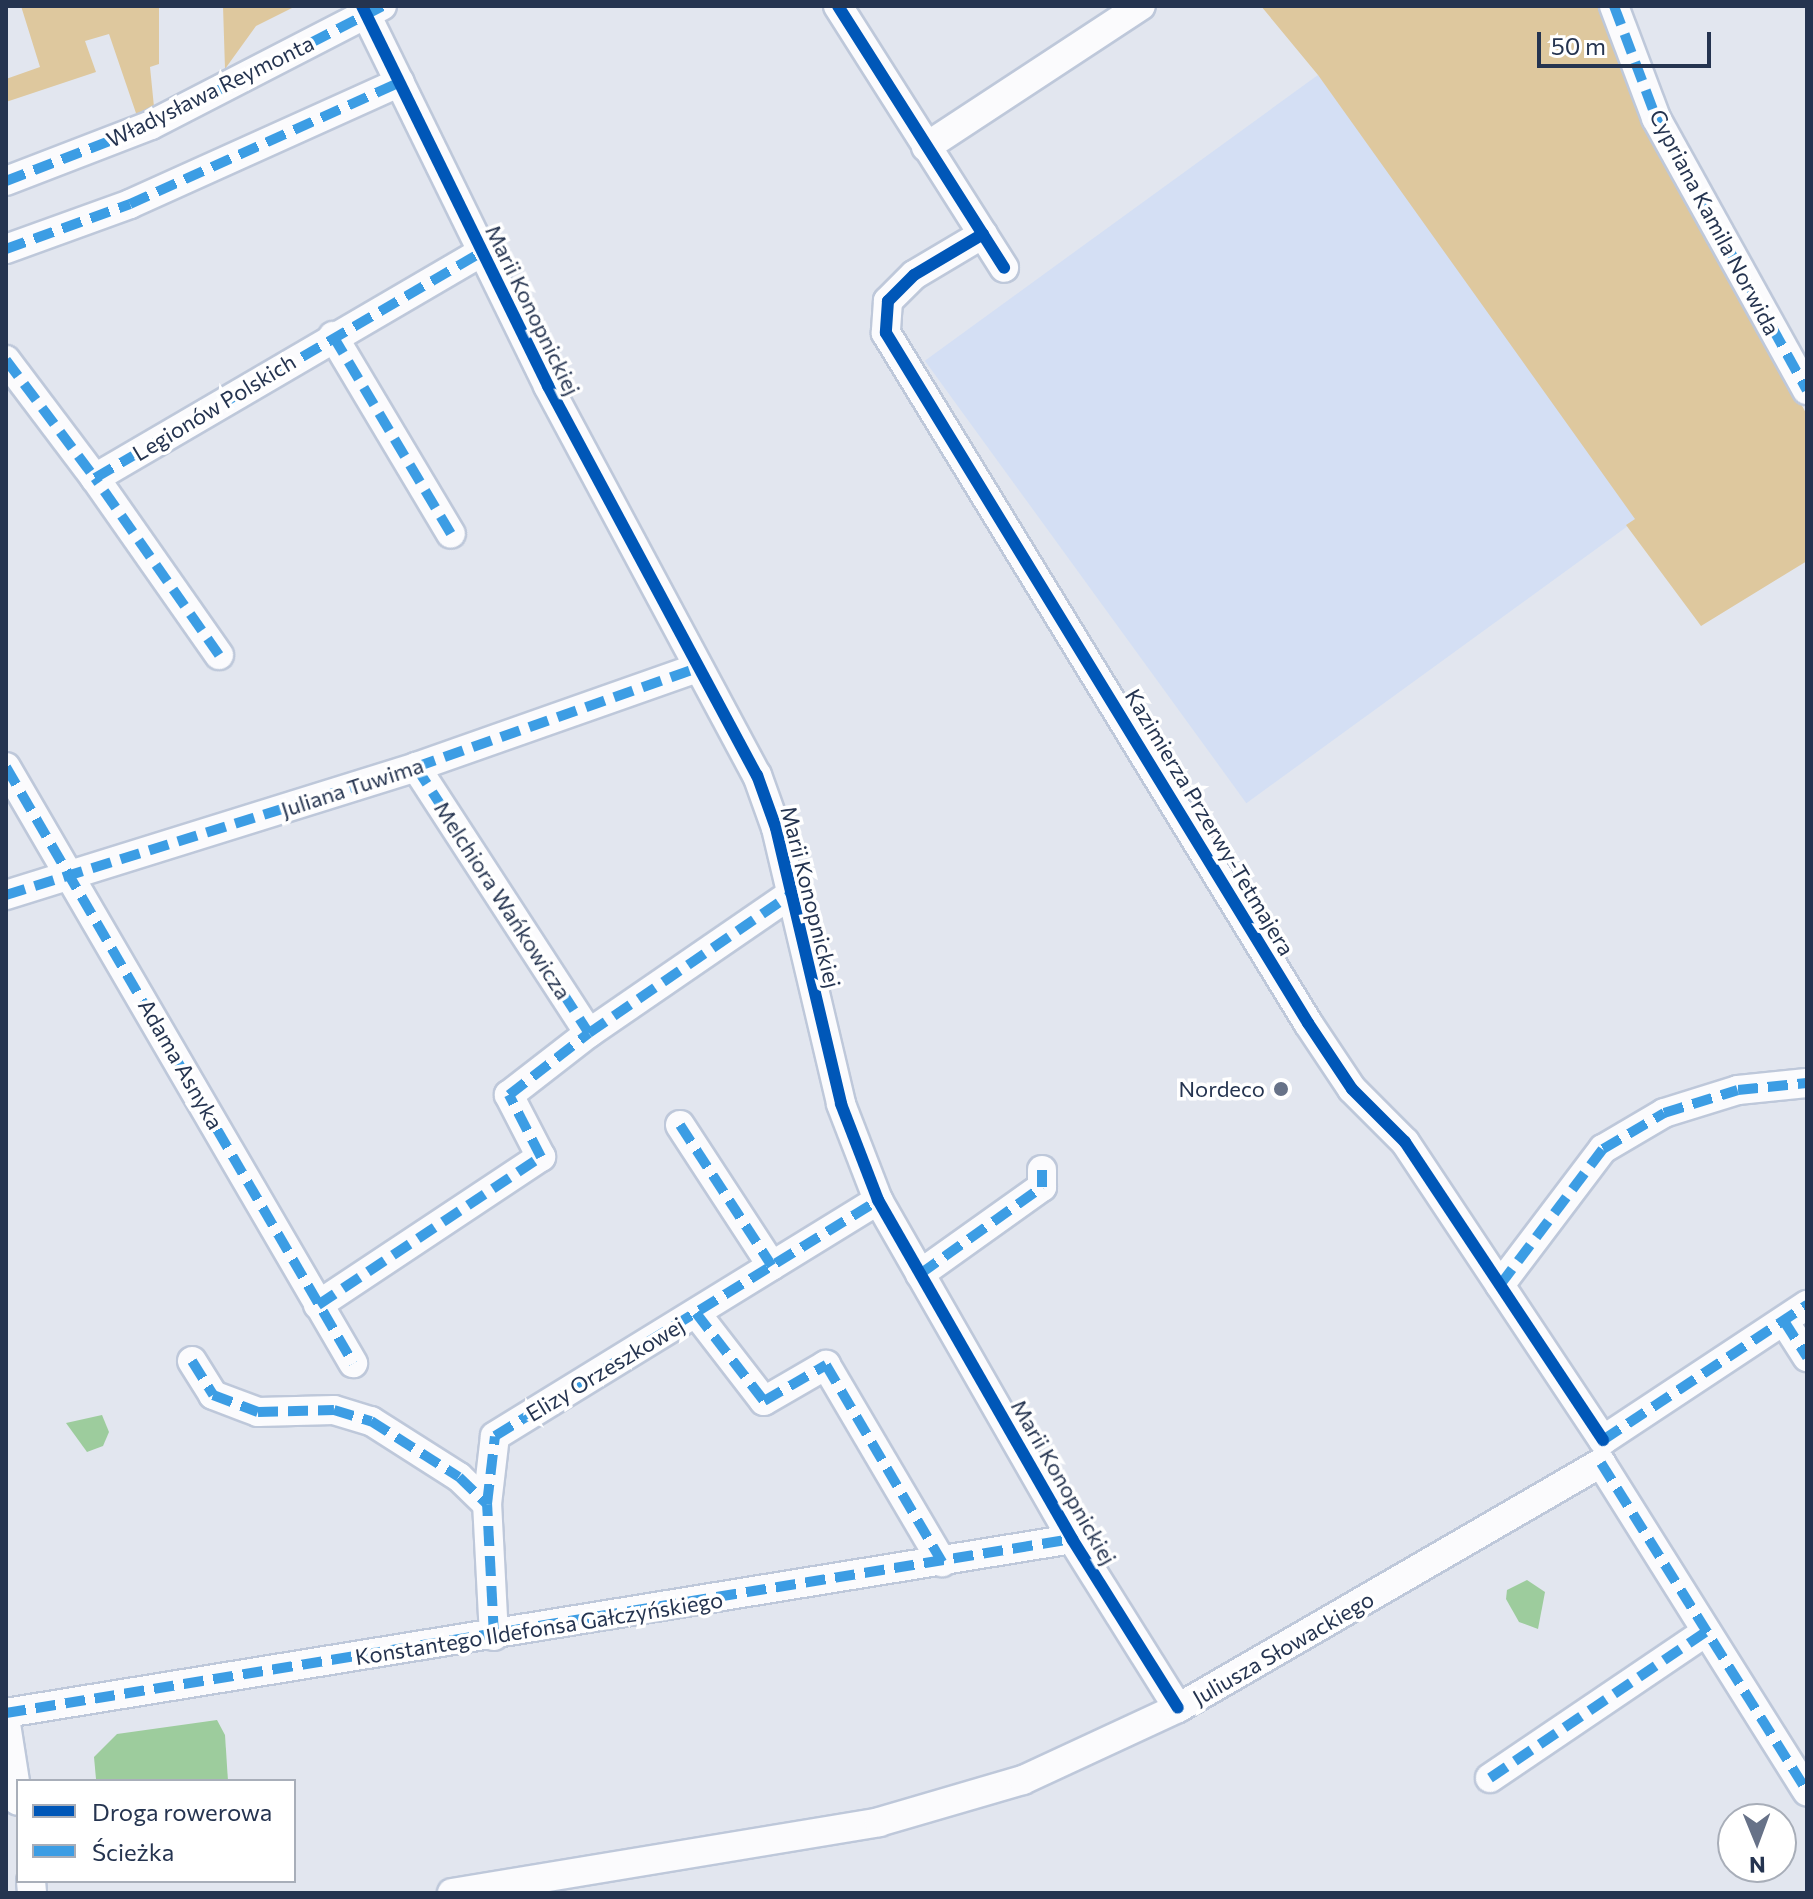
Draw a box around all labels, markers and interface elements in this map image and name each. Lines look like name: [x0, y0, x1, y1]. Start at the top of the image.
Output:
scale bar: [1541, 16, 1715, 66]
street label: Władysława Reymonta: [102, 29, 318, 153]
text: 50 m: [1551, 31, 1606, 60]
street label: Cypriana Kamila Norwida: [1644, 105, 1786, 339]
street label: Marii Konopnickiej: [480, 220, 586, 400]
street label: Legionów Polskich: [128, 348, 300, 466]
street label: Kazimierza Przerwy-Tetmajera: [1120, 684, 1300, 960]
street label: Juliana Tuwima: [277, 752, 427, 822]
street label: Melchiora Wańkowicza: [429, 796, 577, 1004]
street label: Marii Konopnickiej: [776, 803, 846, 991]
street label: Adama Asnyka: [133, 994, 229, 1134]
place label: Nordeco: [1179, 1076, 1265, 1102]
marker: Nordeco: [1272, 1080, 1290, 1098]
street label: Elizy Orzeszkowej: [521, 1311, 689, 1427]
street label: Marii Konopnickiej: [1006, 1395, 1122, 1569]
street label: Juliusza Słowackiego: [1188, 1585, 1378, 1711]
street label: Konstantego Ildefonsa Gałczyńskiego: [353, 1586, 725, 1670]
legend: [16, 1779, 296, 1883]
text: Droga rowerowa: [92, 1797, 272, 1826]
north arrow: [1717, 1803, 1797, 1883]
text: Ścieżka: [92, 1837, 174, 1866]
text: N: [1749, 1852, 1766, 1879]

